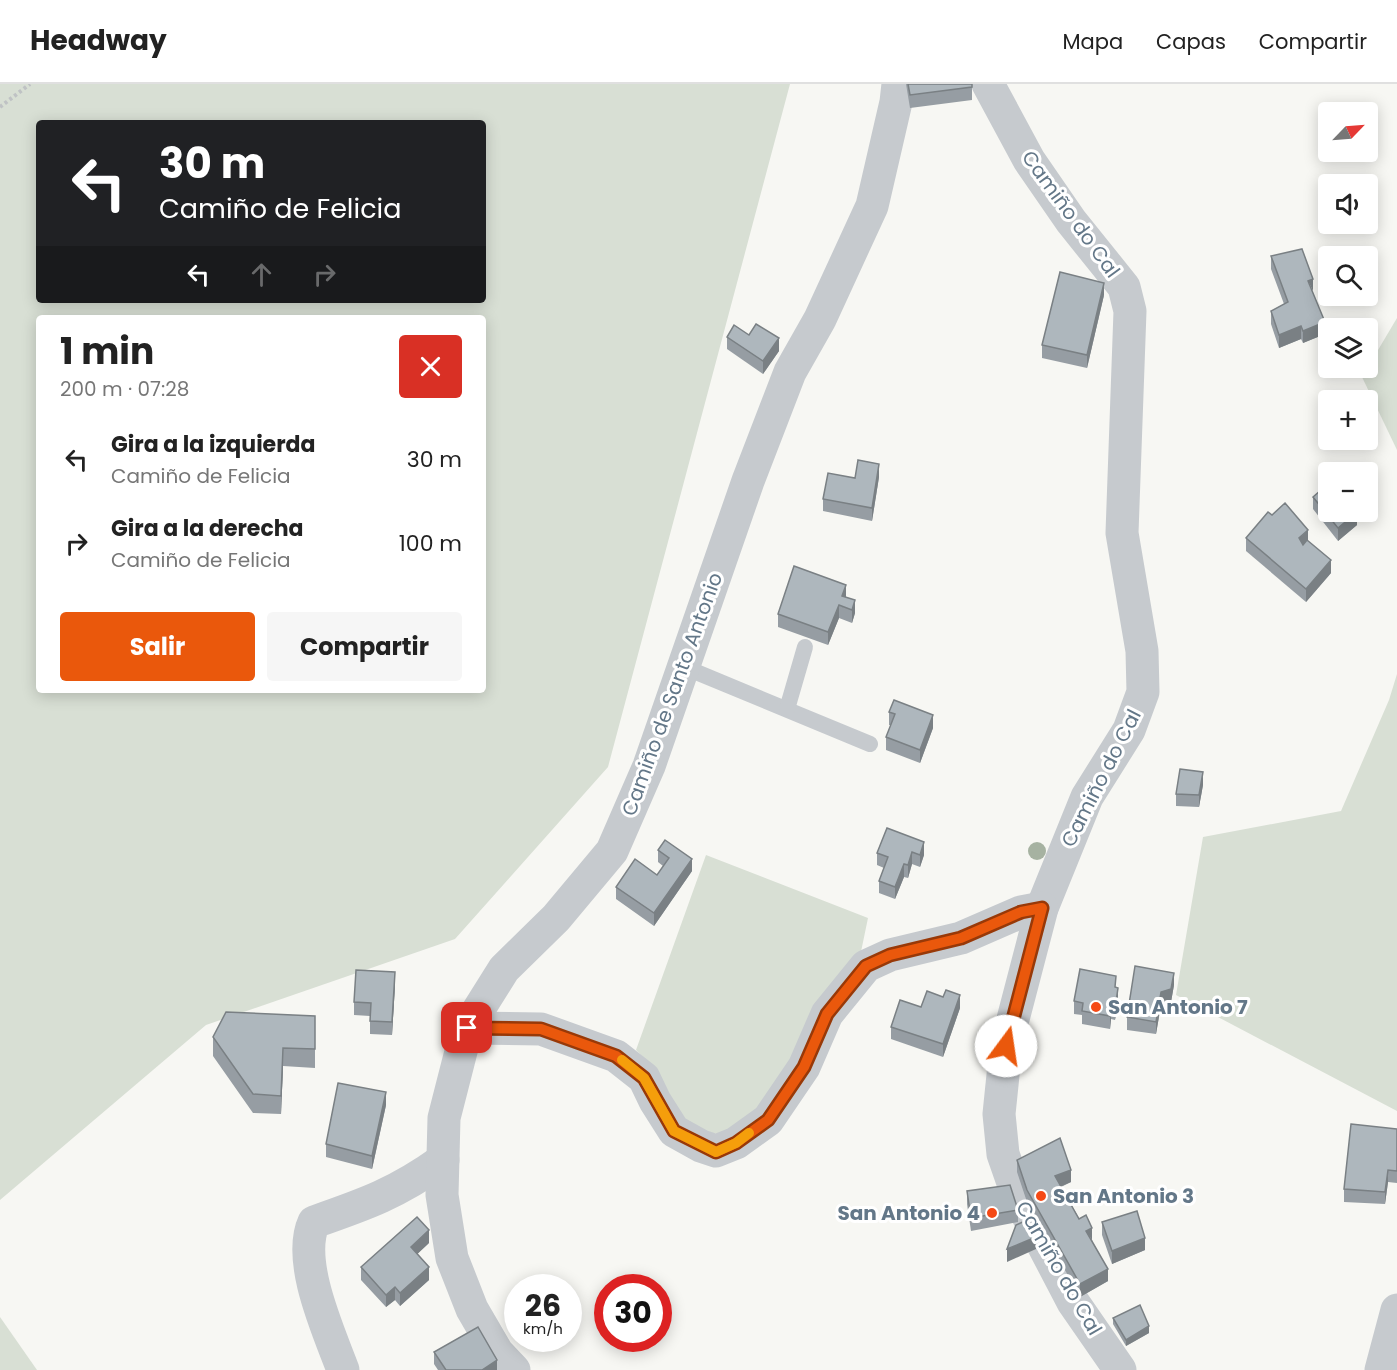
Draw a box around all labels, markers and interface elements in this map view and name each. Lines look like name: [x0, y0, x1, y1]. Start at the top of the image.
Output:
text: Headway: [30, 21, 167, 60]
text: Mapa: [1062, 27, 1123, 56]
text: Capas: [1156, 27, 1226, 56]
text: Compartir: [1259, 27, 1367, 56]
north arrow: [1318, 102, 1378, 162]
map controls: [1318, 102, 1378, 522]
text: 30 m: [159, 134, 265, 193]
icon: left: [60, 144, 138, 222]
street label: Camiño do Cal: [1015, 145, 1127, 283]
button: sound: [1318, 174, 1378, 234]
text: Camiño de Felicia: [159, 190, 401, 227]
button: search: [1318, 246, 1378, 306]
icon: left: [182, 258, 215, 291]
icon: ahead: [245, 258, 278, 291]
icon: right: [308, 258, 341, 291]
button: layers: [1318, 318, 1378, 378]
text: 1 min: [60, 326, 154, 377]
button: close: [399, 335, 462, 398]
text: 200 m · 07:28: [60, 375, 189, 403]
button: +: [1318, 390, 1378, 450]
text: Gira a la izquierda: [111, 429, 315, 460]
icon: left: [60, 443, 93, 476]
text: 30 m: [407, 444, 462, 475]
text: Camiño de Felicia: [111, 462, 291, 490]
button: −: [1318, 462, 1378, 522]
text: Gira a la derecha: [111, 513, 304, 544]
icon: right: [60, 527, 93, 560]
text: 100 m: [399, 528, 462, 559]
text: Camiño de Felicia: [111, 546, 291, 574]
street label: Camiño de Santo Antonio: [615, 568, 729, 820]
button: Salir: [60, 612, 255, 681]
button: Compartir: [267, 612, 462, 681]
street label: Camiño do Cal: [1054, 704, 1148, 852]
place label: San Antonio 7: [1108, 993, 1248, 1021]
marker: San Antonio 7: [1089, 1000, 1103, 1014]
pin: [441, 1002, 492, 1053]
icon: arrive: [450, 1011, 483, 1044]
position arrow: [974, 1014, 1038, 1078]
place label: San Antonio 3: [1053, 1182, 1194, 1210]
marker: San Antonio 3: [1034, 1189, 1048, 1203]
street label: Camiño do Cal: [1009, 1196, 1109, 1340]
place label: San Antonio 4: [837, 1199, 980, 1227]
marker: San Antonio 4: [985, 1206, 999, 1220]
speed limit sign: 30: [594, 1274, 672, 1352]
text: 26: [525, 1284, 561, 1327]
text: km/h: [523, 1318, 563, 1339]

